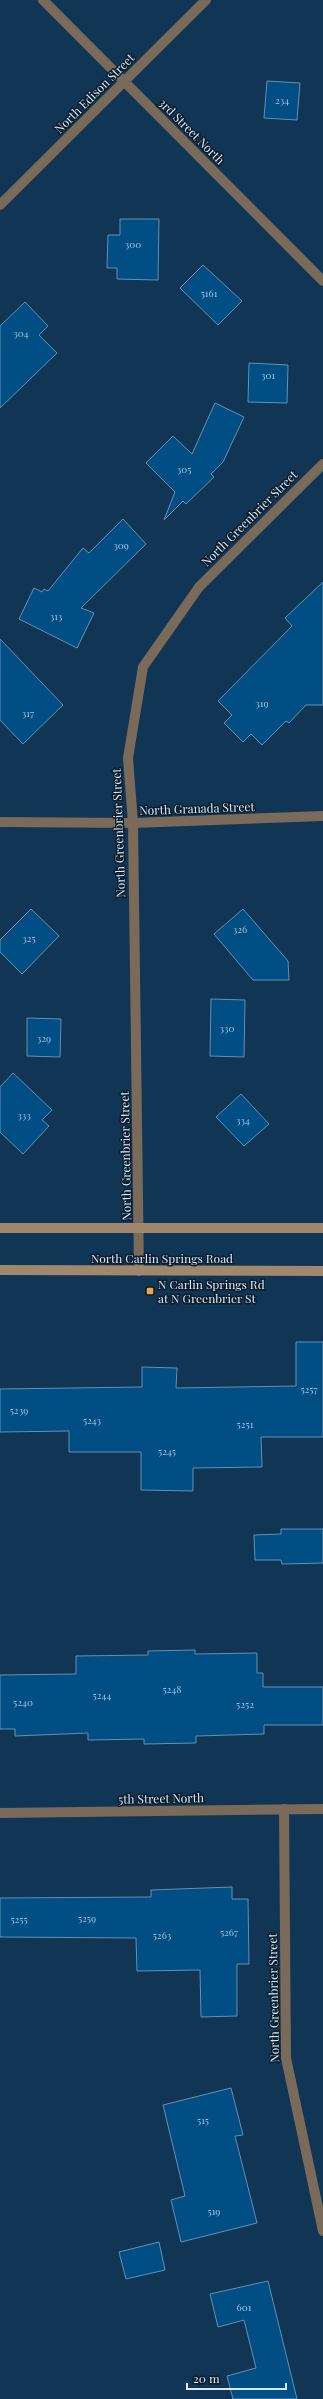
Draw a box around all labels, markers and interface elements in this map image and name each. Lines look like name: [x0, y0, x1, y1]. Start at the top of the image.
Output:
street label: North Edison Street: [51, 49, 138, 136]
house number: 234: [275, 93, 289, 107]
street label: 3rd Street North: [156, 95, 228, 167]
house number: 300: [125, 237, 141, 251]
house number: 5161: [201, 286, 218, 300]
house number: 304: [13, 326, 29, 340]
house number: 301: [261, 368, 275, 382]
house number: 305: [177, 462, 191, 476]
street label: North Greenbrier Street: [198, 466, 301, 569]
house number: 309: [113, 538, 129, 552]
house number: 313: [50, 609, 63, 623]
house number: 319: [255, 696, 269, 710]
house number: 317: [22, 706, 34, 720]
street label: North Greenbrier Street: [108, 767, 128, 898]
street label: North Granada Street: [139, 798, 256, 818]
house number: 326: [233, 922, 247, 936]
house number: 325: [22, 931, 36, 945]
house number: 330: [219, 1021, 235, 1035]
house number: 329: [37, 1031, 51, 1045]
street label: North Greenbrier Street: [116, 1090, 134, 1221]
house number: 333: [17, 1108, 31, 1122]
house number: 334: [236, 1113, 250, 1127]
street label: North Carlin Springs Road: [91, 1250, 233, 1266]
place label: N Carlin Springs Rd at N Greenbrier St: [158, 1276, 265, 1306]
marker: N Carlin Springs Rd at N Greenbrier St: [145, 1286, 155, 1296]
house number: 5257: [300, 1382, 318, 1396]
house number: 5239: [10, 1403, 28, 1417]
house number: 5243: [83, 1413, 102, 1427]
house number: 5251: [237, 1417, 254, 1431]
house number: 5245: [158, 1444, 176, 1458]
house number: 5248: [162, 1682, 182, 1696]
house number: 5244: [93, 1688, 111, 1702]
house number: 5240: [13, 1695, 33, 1709]
house number: 5252: [236, 1697, 254, 1711]
street label: 5th Street North: [118, 1789, 204, 1807]
house number: 5259: [78, 1911, 96, 1925]
house number: 5255: [10, 1912, 28, 1926]
house number: 5267: [220, 1925, 238, 1939]
house number: 5263: [153, 1928, 172, 1942]
street label: North Greenbrier Street: [264, 1932, 282, 2063]
house number: 515: [197, 2113, 209, 2127]
house number: 519: [208, 2204, 220, 2218]
house number: 601: [237, 2300, 252, 2314]
scale bar: [187, 2365, 286, 2391]
text: 20 m: [193, 2370, 220, 2386]

